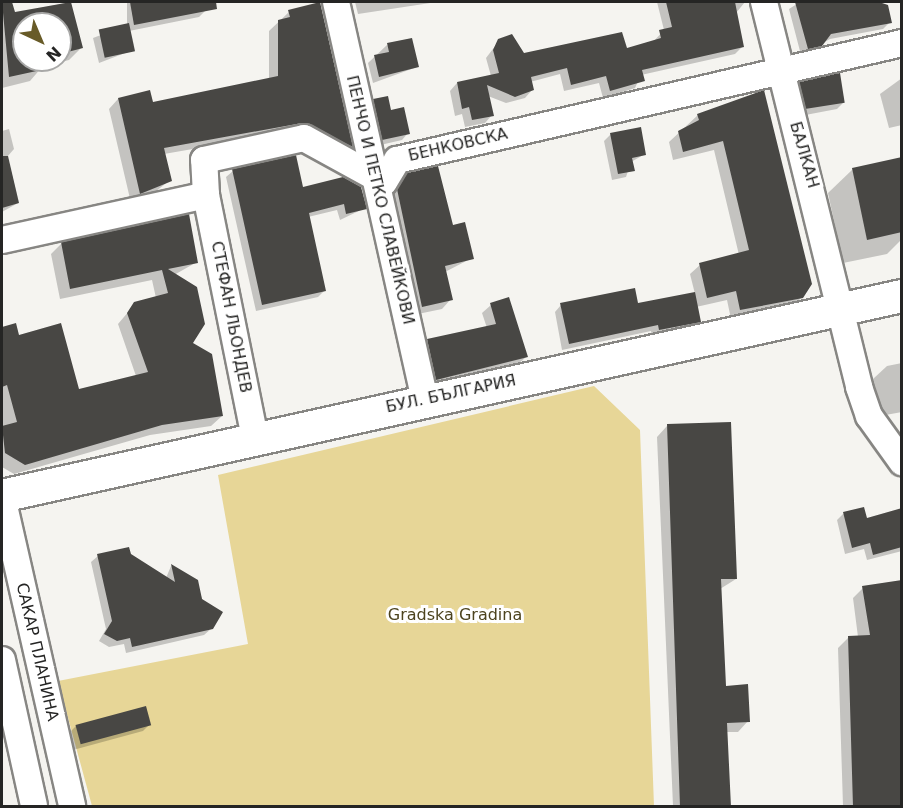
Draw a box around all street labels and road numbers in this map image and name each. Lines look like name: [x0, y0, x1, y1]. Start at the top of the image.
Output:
street label: ПЕНЧО И ПЕТКО СЛАВЕЙКОВИ: [342, 74, 418, 326]
street label: БАЛКАН: [785, 120, 823, 190]
street label: БЕНКОВСКА: [406, 124, 510, 166]
street label: СТЕФАН ЛЬОНДЕВ: [207, 240, 255, 394]
street label: БУЛ. БЪЛГАРИЯ: [384, 371, 518, 417]
street label: САКАР ПЛАНИНА: [12, 581, 62, 723]

